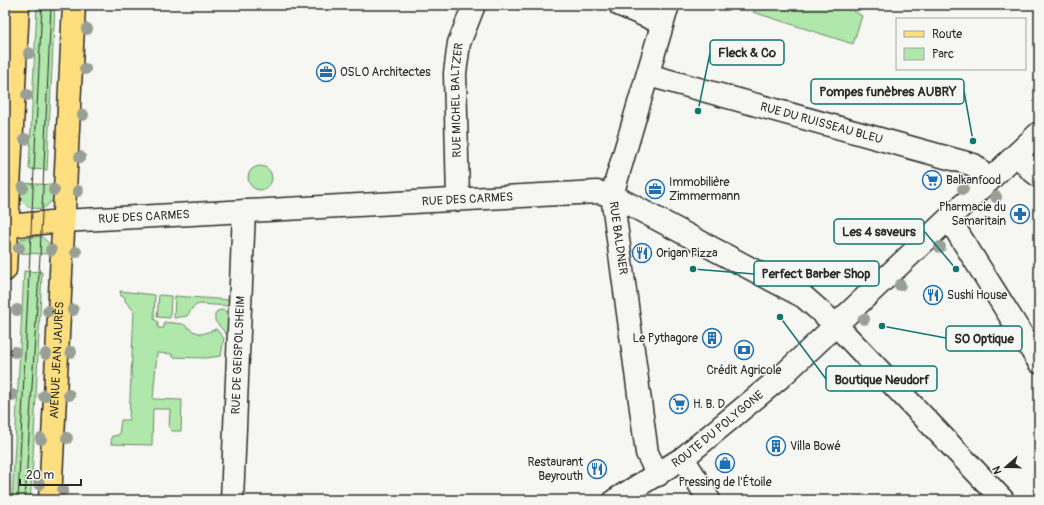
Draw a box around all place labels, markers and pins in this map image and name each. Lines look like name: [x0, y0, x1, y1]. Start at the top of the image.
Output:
callout: Fleck & Co: [710, 40, 784, 65]
office icon: OSLO Architectes: [315, 61, 337, 83]
place label: OSLO Architectes: [340, 65, 431, 80]
callout: Pompes funèbres AUBRY: [811, 79, 964, 104]
supermarket icon: Balkanfood: [921, 169, 943, 191]
place label: Balkanfood: [946, 173, 1001, 188]
place label: Immobilière Zimmermann: [669, 175, 740, 204]
office icon: Immobilière Zimmermann: [644, 178, 666, 200]
place label: Pharmacie du Samaritain: [939, 200, 1006, 229]
pharmacy icon: Pharmacie du Samaritain: [1009, 203, 1031, 225]
callout: Les 4 saveurs: [834, 219, 924, 244]
restaurant icon: Origan Pizza: [631, 242, 653, 264]
place label: Origan Pizza: [656, 246, 718, 261]
callout: Perfect Barber Shop: [754, 261, 879, 286]
restaurant icon: Sushi House: [922, 284, 944, 306]
place label: Sushi House: [947, 288, 1007, 303]
callout: SO Optique: [946, 326, 1022, 351]
building icon: Le Pythagore: [701, 327, 723, 349]
place label: Le Pythagore: [632, 331, 698, 346]
bank icon: Crédit Agricole: [733, 339, 755, 361]
place label: Crédit Agricole: [706, 363, 782, 378]
callout: Boutique Neudorf: [826, 366, 937, 391]
supermarket icon: H. B. D: [668, 393, 690, 415]
place label: H. B. D: [693, 397, 725, 412]
building icon: Villa Bowé: [765, 435, 787, 457]
place label: Villa Bowé: [790, 439, 841, 454]
shop icon: Pressing de l'Étoile: [714, 452, 736, 474]
place label: Restaurant Beyrouth: [528, 455, 583, 484]
restaurant icon: Restaurant Beyrouth: [586, 458, 608, 480]
place label: Pressing de l'Étoile: [678, 474, 772, 490]

